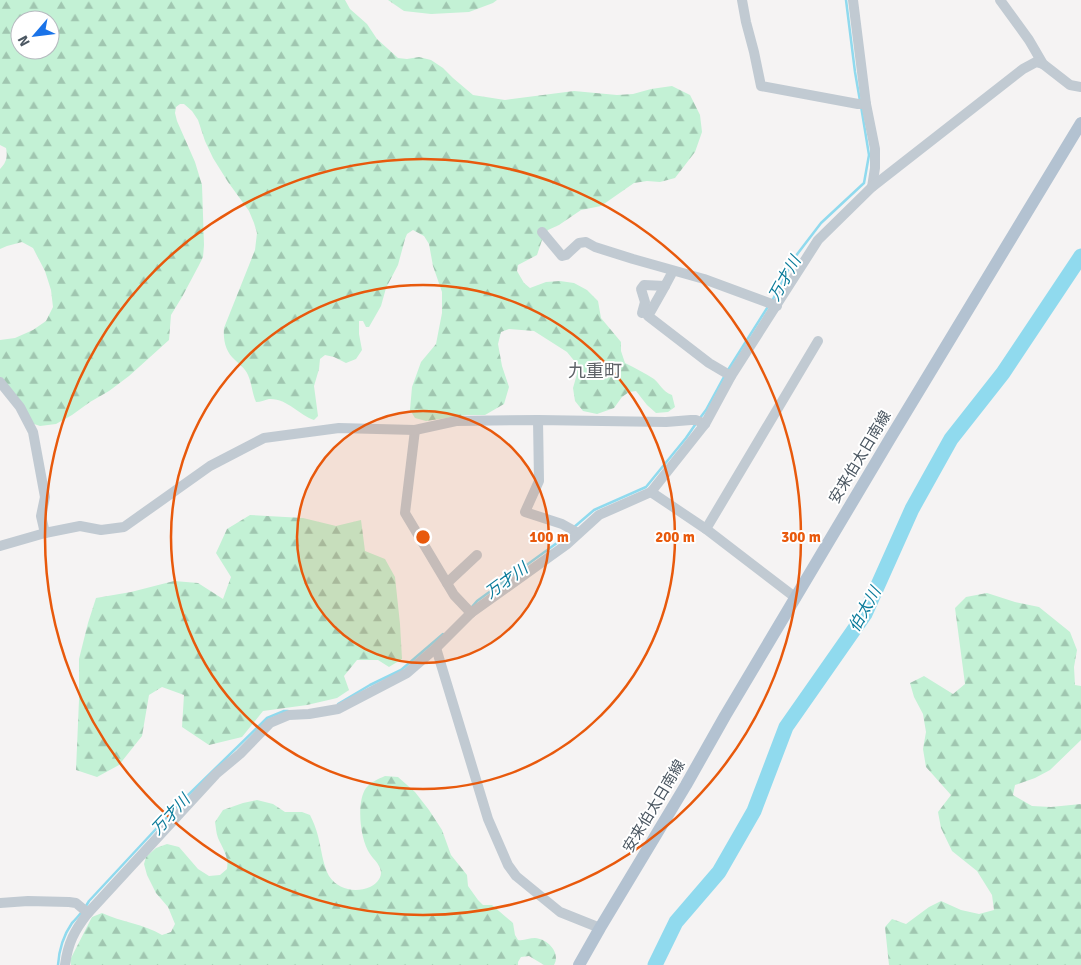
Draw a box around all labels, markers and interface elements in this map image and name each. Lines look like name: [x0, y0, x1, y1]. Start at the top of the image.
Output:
north arrow: [10, 10, 60, 60]
text: N: [14, 33, 34, 49]
water label: 万才川: [764, 251, 806, 304]
district label: 九重町: [568, 360, 622, 382]
street label: 安来伯太日南線: [825, 407, 895, 507]
centre of rings: [414, 528, 432, 546]
text: 100 m: [529, 528, 569, 546]
text: 200 m: [655, 528, 695, 546]
text: 300 m: [781, 528, 821, 546]
water label: 万才川: [481, 557, 533, 603]
water label: 伯太川: [844, 582, 886, 635]
street label: 安来伯太日南線: [619, 756, 689, 856]
water label: 万才川: [147, 789, 196, 839]

